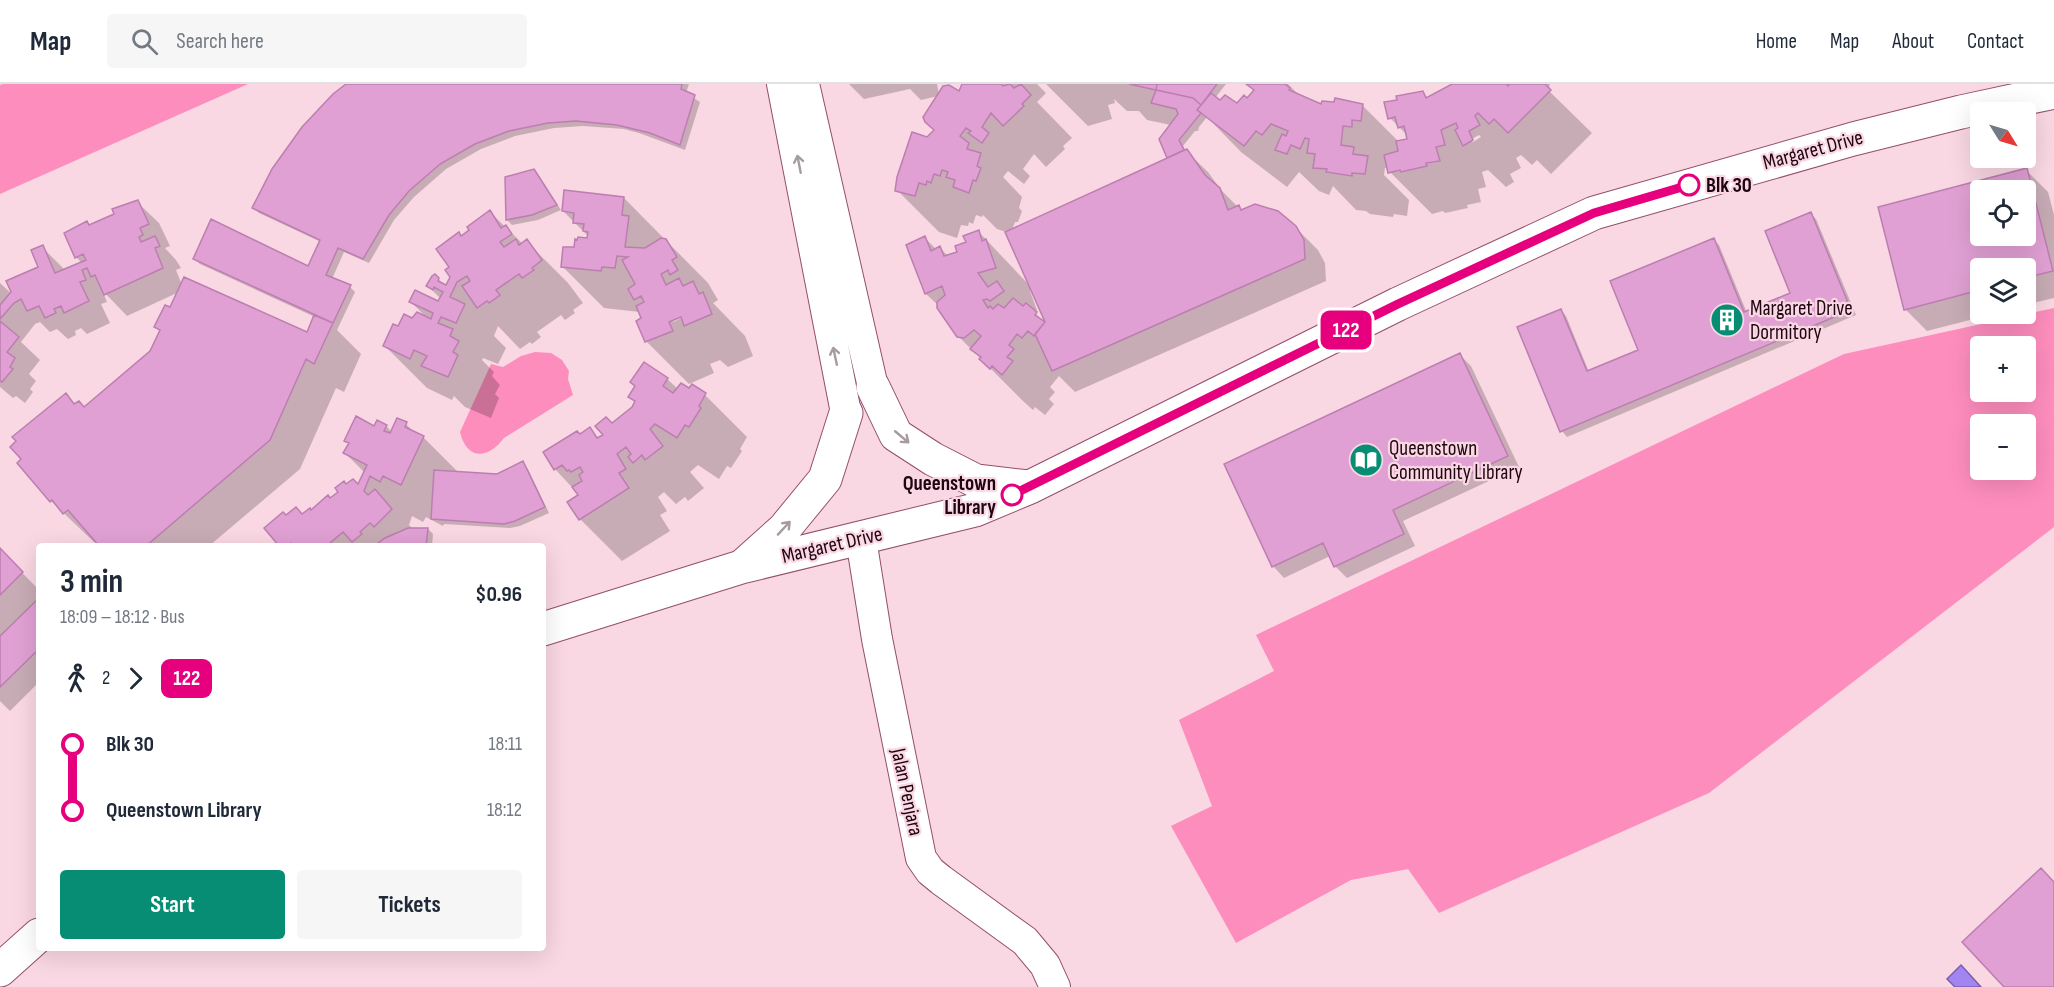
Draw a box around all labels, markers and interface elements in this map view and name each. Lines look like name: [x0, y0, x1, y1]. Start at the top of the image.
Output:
search box: [107, 14, 527, 68]
text: Map: [30, 25, 71, 58]
icon: search: [128, 25, 161, 58]
text: Search here: [176, 28, 264, 55]
text: Home: [1756, 29, 1797, 54]
text: Map: [1830, 29, 1859, 54]
text: About: [1892, 29, 1934, 54]
text: Contact: [1967, 29, 2024, 54]
north arrow: [1970, 102, 2036, 168]
map controls: [1970, 102, 2036, 480]
street label: Margaret Drive: [1760, 125, 1866, 175]
one-way arrow: [793, 155, 804, 175]
place label: Blk 30: [1706, 173, 1752, 198]
marker: Blk 30: [1678, 174, 1700, 196]
button: locate: [1970, 180, 2036, 246]
button: layers: [1970, 258, 2036, 324]
place label: Margaret Drive Dormitory: [1750, 296, 1853, 345]
building icon: Margaret Drive Dormitory: [1709, 302, 1745, 338]
line badge: 122: [1312, 310, 1380, 350]
text: 122: [1333, 318, 1359, 343]
button: +: [1970, 336, 2036, 402]
one-way arrow: [828, 347, 840, 366]
button: −: [1970, 414, 2036, 480]
one-way arrow: [894, 430, 909, 444]
place label: Queenstown Community Library: [1389, 436, 1523, 485]
library icon: Queenstown Community Library: [1348, 442, 1384, 478]
place label: Queenstown Library: [903, 471, 996, 520]
marker: Queenstown Library: [1001, 484, 1023, 506]
one-way arrow: [777, 520, 792, 535]
street label: Margaret Drive: [779, 521, 885, 569]
text: 3 min: [60, 562, 123, 602]
text: $0.96: [475, 581, 522, 608]
text: 18:09 – 18:12 · Bus: [60, 605, 185, 629]
icon: walk: [60, 662, 93, 695]
icon: forward: [119, 662, 152, 695]
text: 2: [102, 666, 110, 690]
text: 122: [173, 666, 200, 691]
text: Blk 30: [106, 731, 154, 758]
text: 18:11: [488, 732, 522, 756]
street label: Jalan Penjara: [885, 745, 928, 838]
text: Queenstown Library: [106, 797, 262, 824]
text: 18:12: [487, 798, 522, 822]
button: Start: [60, 870, 285, 939]
button: Tickets: [297, 870, 522, 939]

